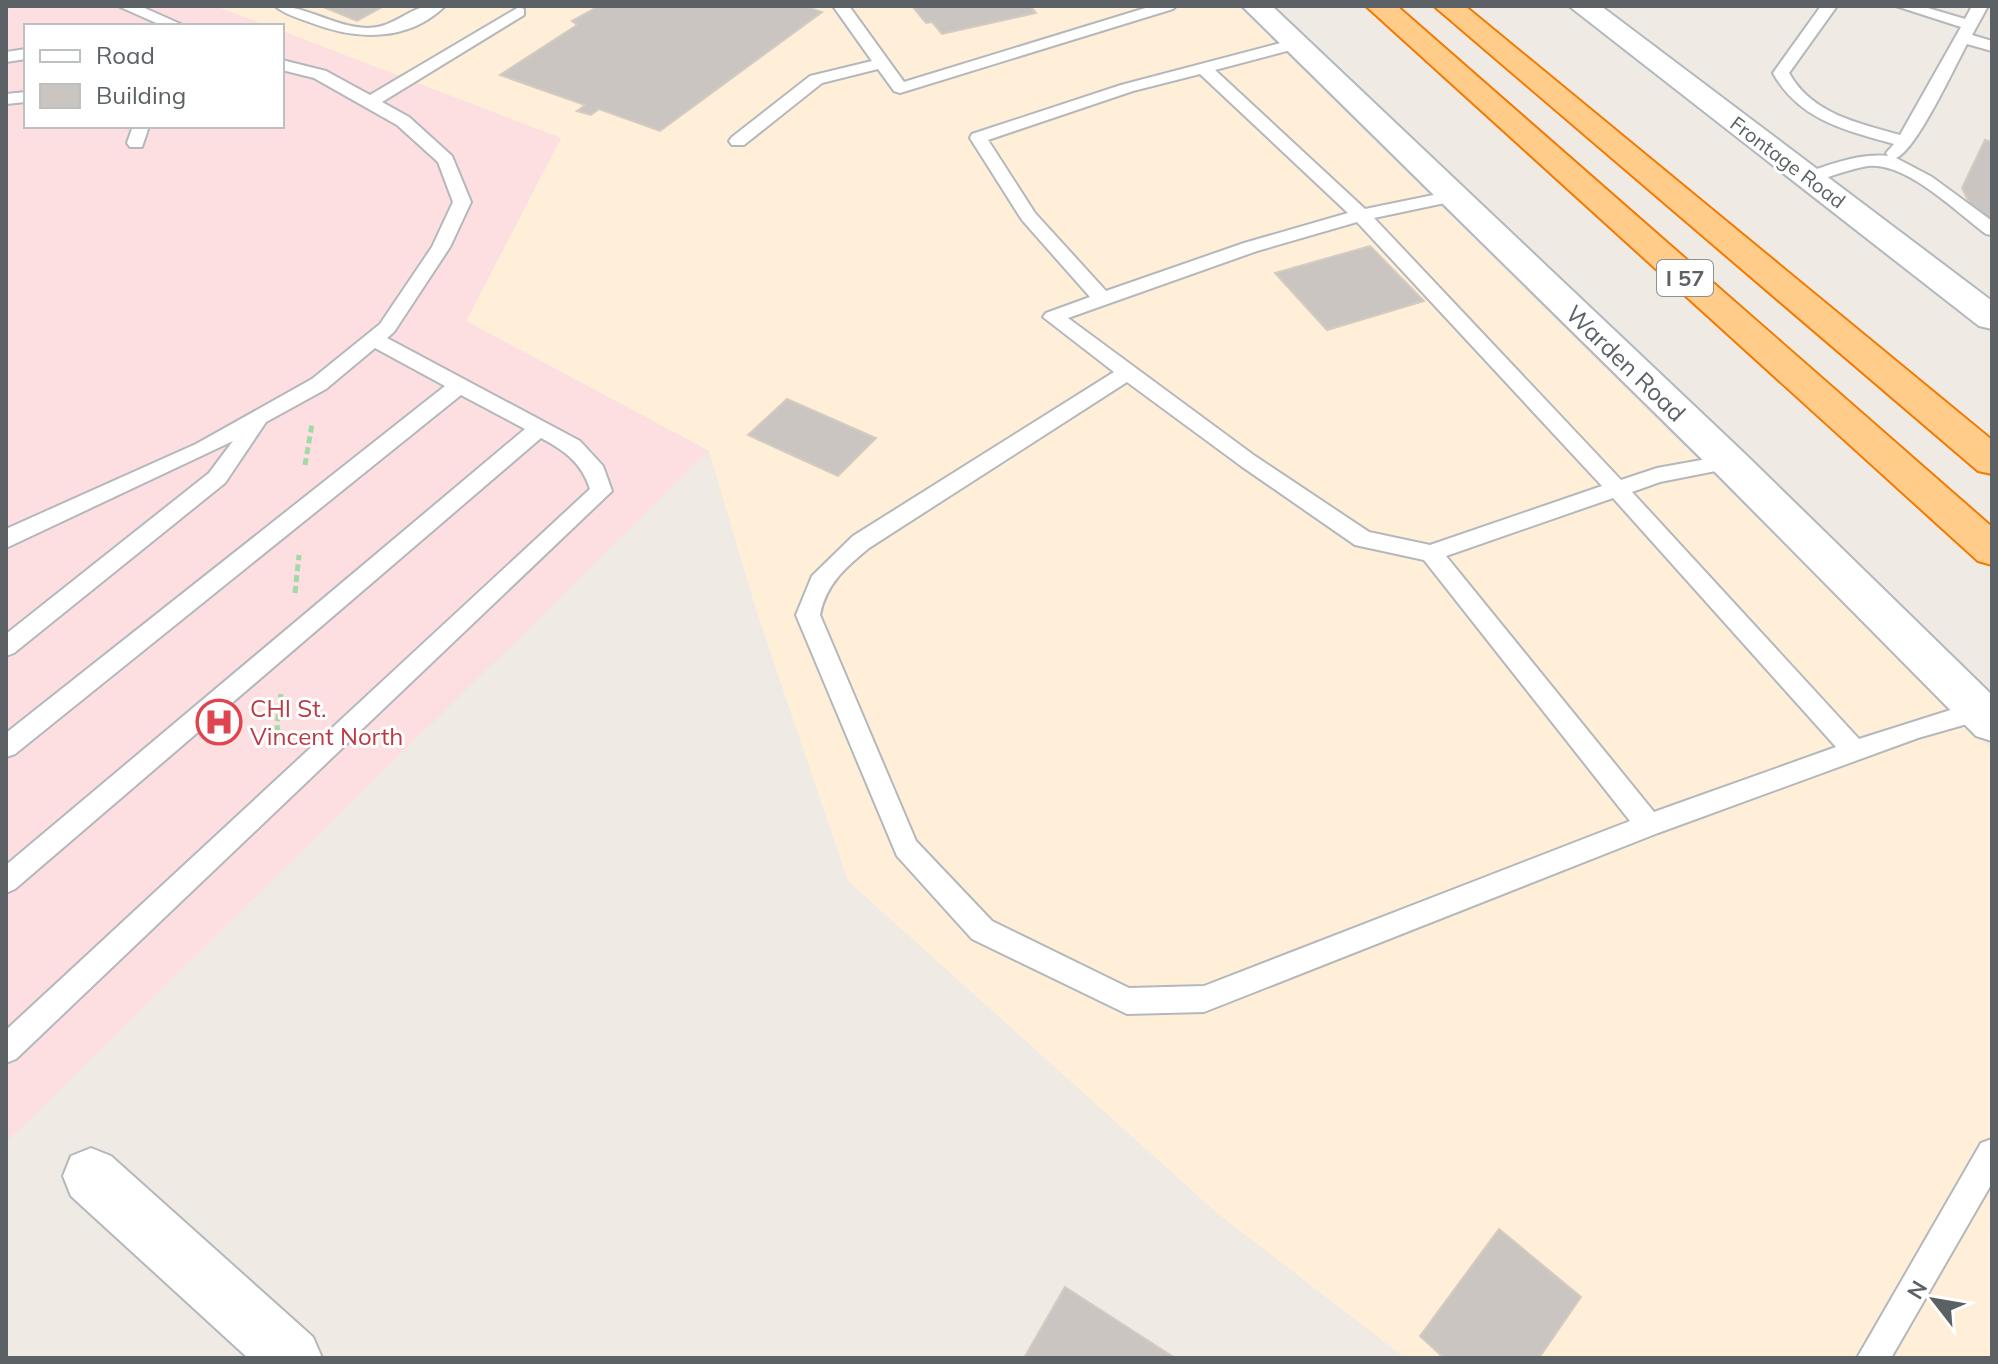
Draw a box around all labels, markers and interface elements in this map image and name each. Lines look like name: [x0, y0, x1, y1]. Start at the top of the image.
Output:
legend: [24, 24, 284, 128]
text: Road: [96, 40, 155, 70]
text: Building: [96, 80, 186, 110]
street label: Frontage Road: [1726, 111, 1850, 213]
road number: I 57: [1657, 260, 1713, 296]
street label: Warden Road: [1560, 298, 1692, 428]
place label: CHI St. Vincent North: [250, 693, 403, 751]
hospital icon: CHI St. Vincent North: [195, 698, 243, 746]
north arrow: [1894, 1260, 1974, 1340]
text: N: [1901, 1275, 1933, 1304]

